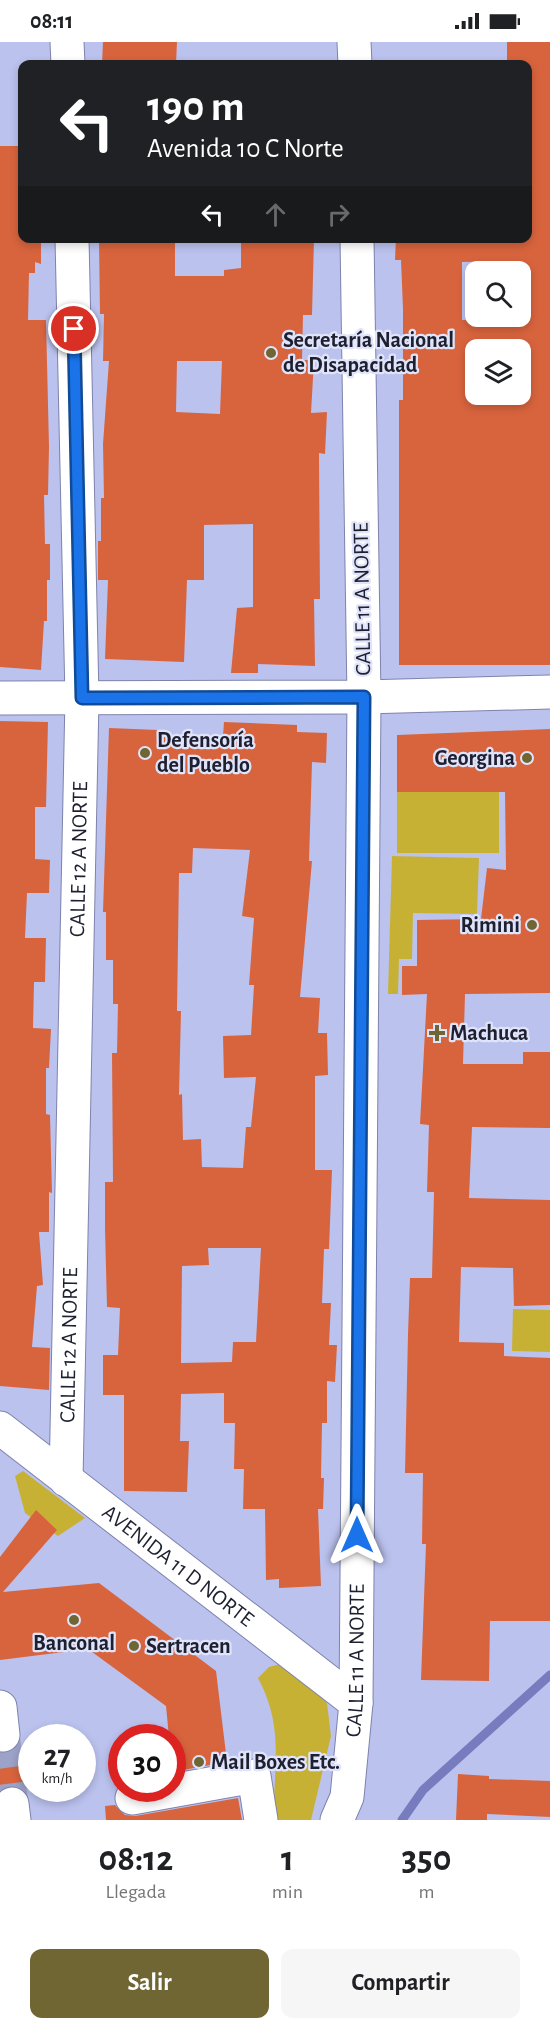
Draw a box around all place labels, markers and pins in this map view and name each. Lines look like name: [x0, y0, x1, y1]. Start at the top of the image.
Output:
pin: [48, 303, 99, 354]
place label: Secretaría Nacional de Disapacidad: [283, 329, 454, 376]
marker: Secretaría Nacional de Disapacidad: [264, 346, 278, 360]
place label: Defensoría del Pueblo: [157, 729, 254, 776]
marker: Defensoría del Pueblo: [138, 746, 152, 760]
place label: Georgina: [435, 747, 515, 769]
marker: Georgina: [520, 751, 534, 765]
place label: Rimini: [460, 914, 520, 936]
marker: Rimini: [525, 918, 539, 932]
place label: Machuca: [450, 1022, 529, 1044]
marker: Machuca: [428, 1024, 446, 1042]
marker: Banconal: [67, 1613, 81, 1627]
place label: Banconal: [33, 1632, 115, 1654]
place label: Sertracen: [146, 1635, 231, 1657]
marker: Sertracen: [127, 1639, 141, 1653]
place label: Mail Boxes Etc.: [211, 1751, 340, 1773]
marker: Mail Boxes Etc.: [192, 1755, 206, 1769]

